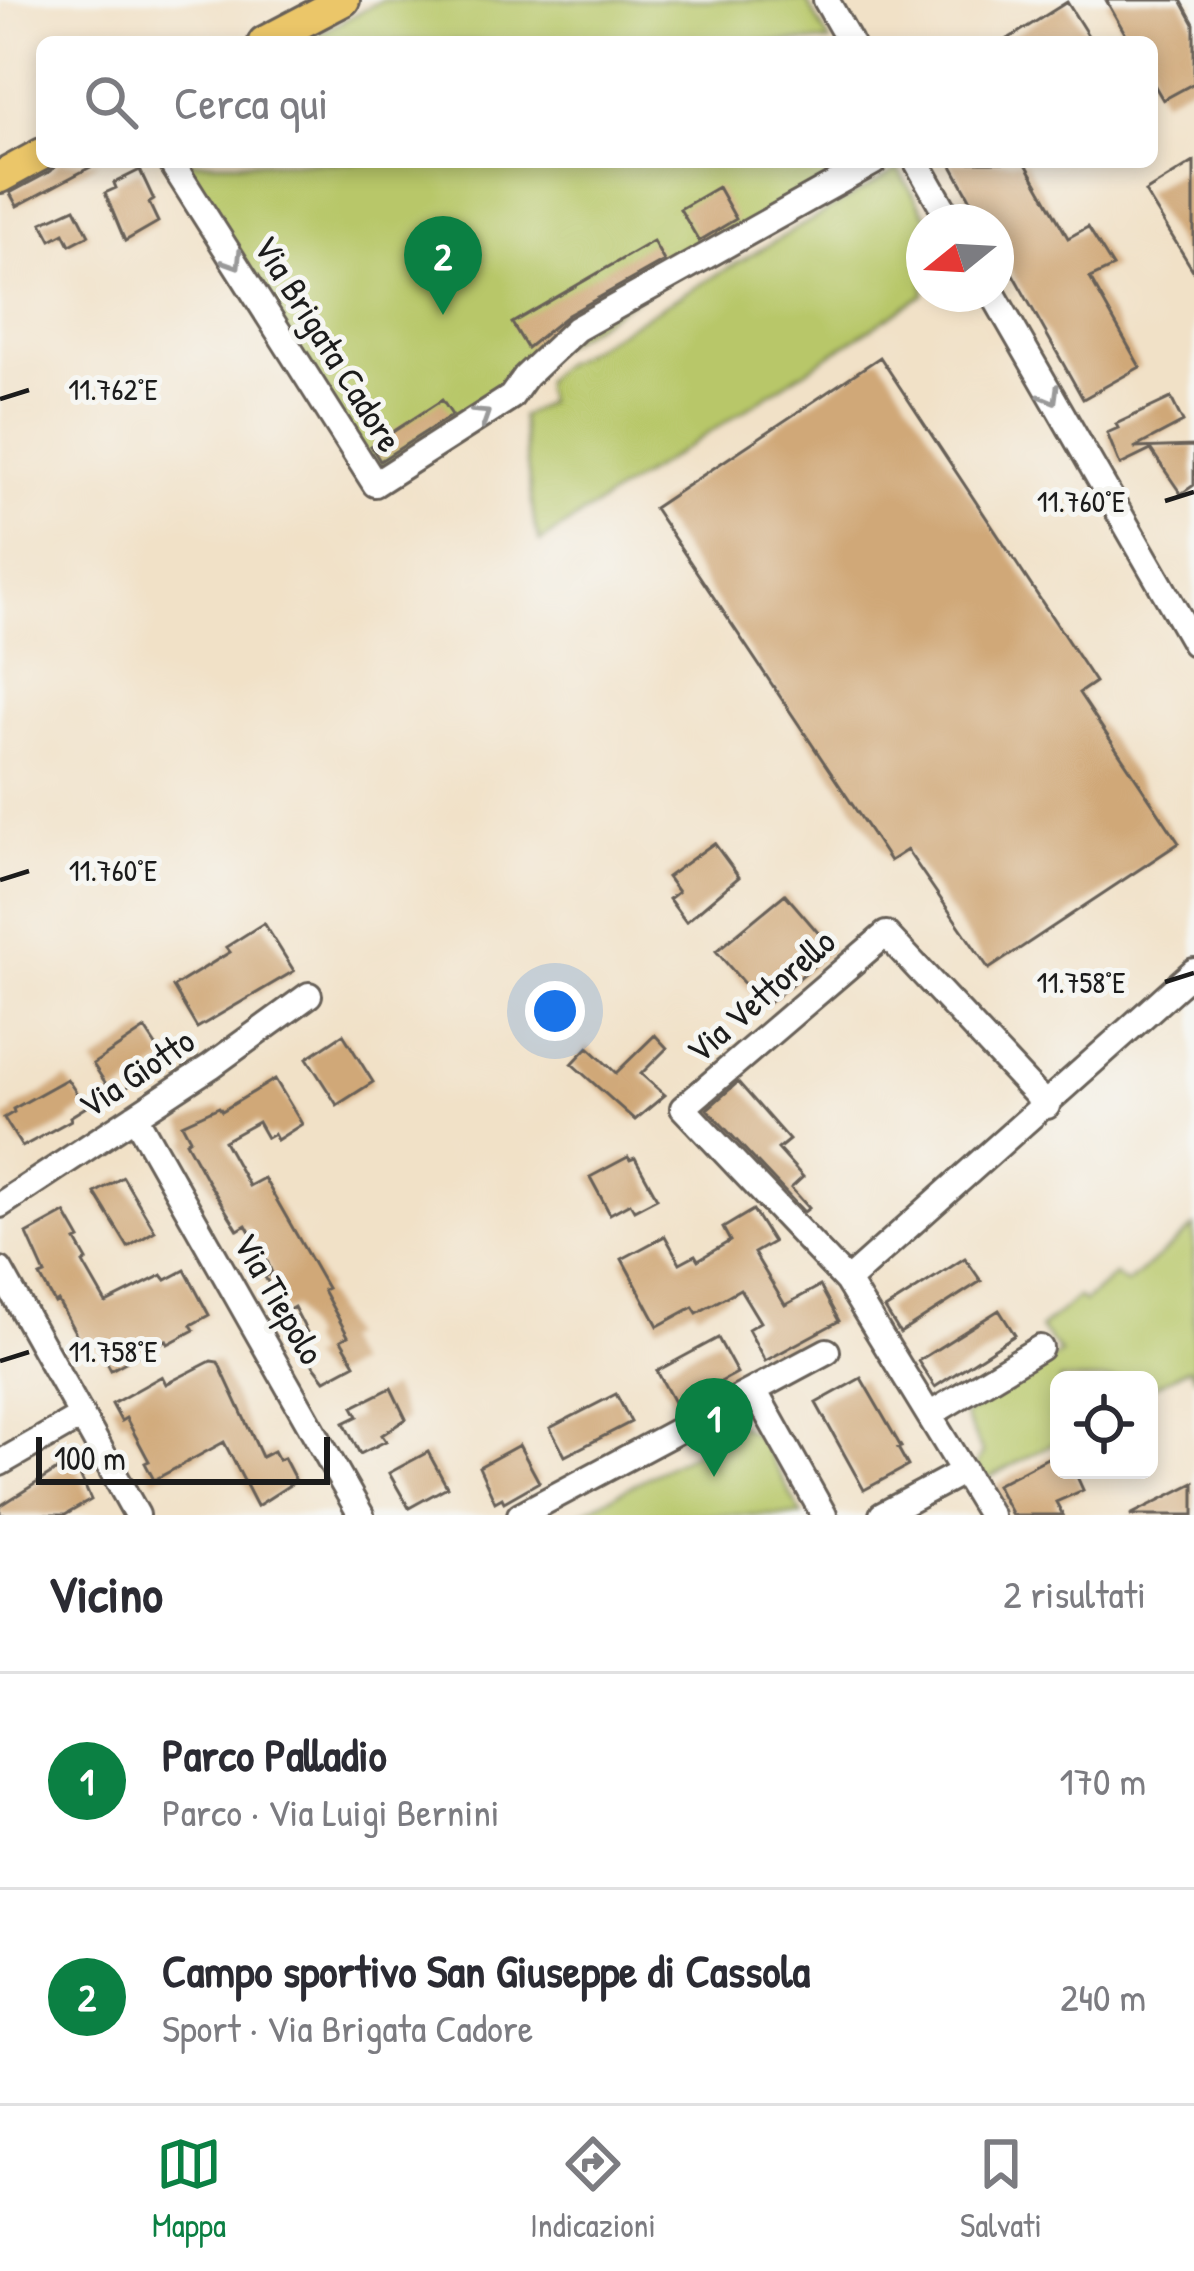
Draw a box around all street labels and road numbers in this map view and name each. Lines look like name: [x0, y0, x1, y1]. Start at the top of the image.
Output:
street label: Via Brigata Cadore: [243, 226, 415, 460]
street label: Via Vettorello: [675, 917, 845, 1073]
street label: Via Giotto: [68, 1015, 204, 1129]
street label: Via Tiepolo: [223, 1223, 337, 1373]

